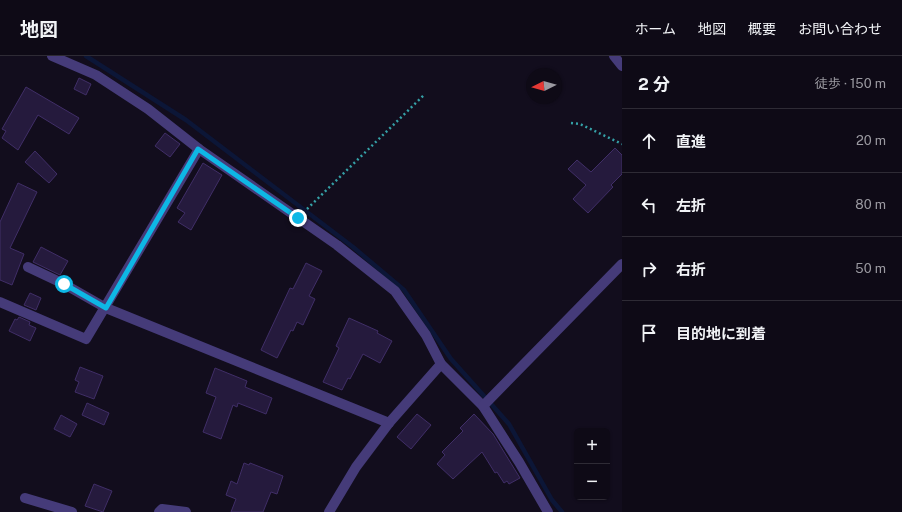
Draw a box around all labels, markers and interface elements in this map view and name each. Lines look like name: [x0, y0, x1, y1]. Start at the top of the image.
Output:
text: 地図: [20, 18, 58, 40]
text: ホーム: [634, 21, 676, 37]
text: 地図: [698, 21, 726, 37]
text: 概要: [748, 21, 776, 37]
text: お問い合わせ: [798, 21, 882, 37]
north arrow: [526, 68, 562, 104]
text: 2 分: [638, 74, 670, 94]
text: 徒歩 · 150 m: [815, 76, 886, 91]
icon: ahead: [638, 130, 660, 152]
text: 直進: [676, 133, 706, 150]
text: 20 m: [856, 133, 886, 148]
icon: left: [638, 194, 660, 216]
text: 左折: [676, 197, 706, 214]
text: 80 m: [855, 197, 886, 212]
route end: [289, 209, 307, 227]
icon: right: [638, 258, 660, 280]
text: 右折: [676, 261, 706, 278]
text: 50 m: [855, 261, 886, 276]
route start: [55, 275, 73, 293]
icon: arrive: [638, 322, 660, 344]
text: 目的地に到着: [676, 325, 766, 342]
map controls: [574, 428, 610, 500]
button: +: [574, 428, 610, 464]
button: −: [574, 464, 610, 500]

